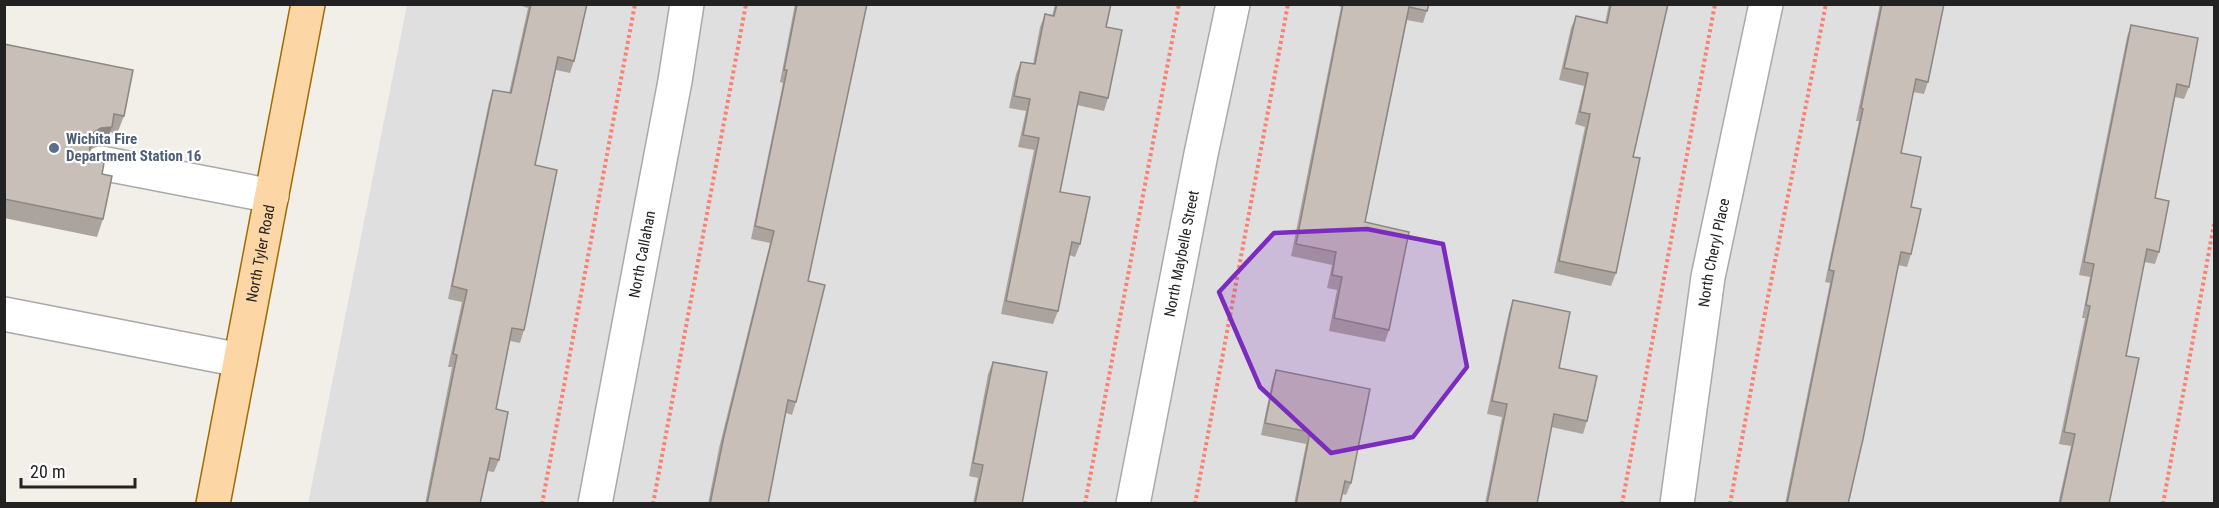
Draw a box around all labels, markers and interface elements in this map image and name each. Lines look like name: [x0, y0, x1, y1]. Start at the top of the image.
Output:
place label: Wichita Fire Department Station 16: [66, 130, 202, 165]
marker: Wichita Fire Department Station 16: [47, 141, 61, 155]
street label: North Maybelle Street: [1161, 189, 1203, 319]
street label: North Cheryl Place: [1695, 197, 1733, 308]
street label: North Tyler Road: [243, 203, 279, 304]
street label: North Callahan: [625, 209, 659, 300]
scale bar: [21, 451, 135, 489]
text: 20 m: [30, 461, 65, 482]

